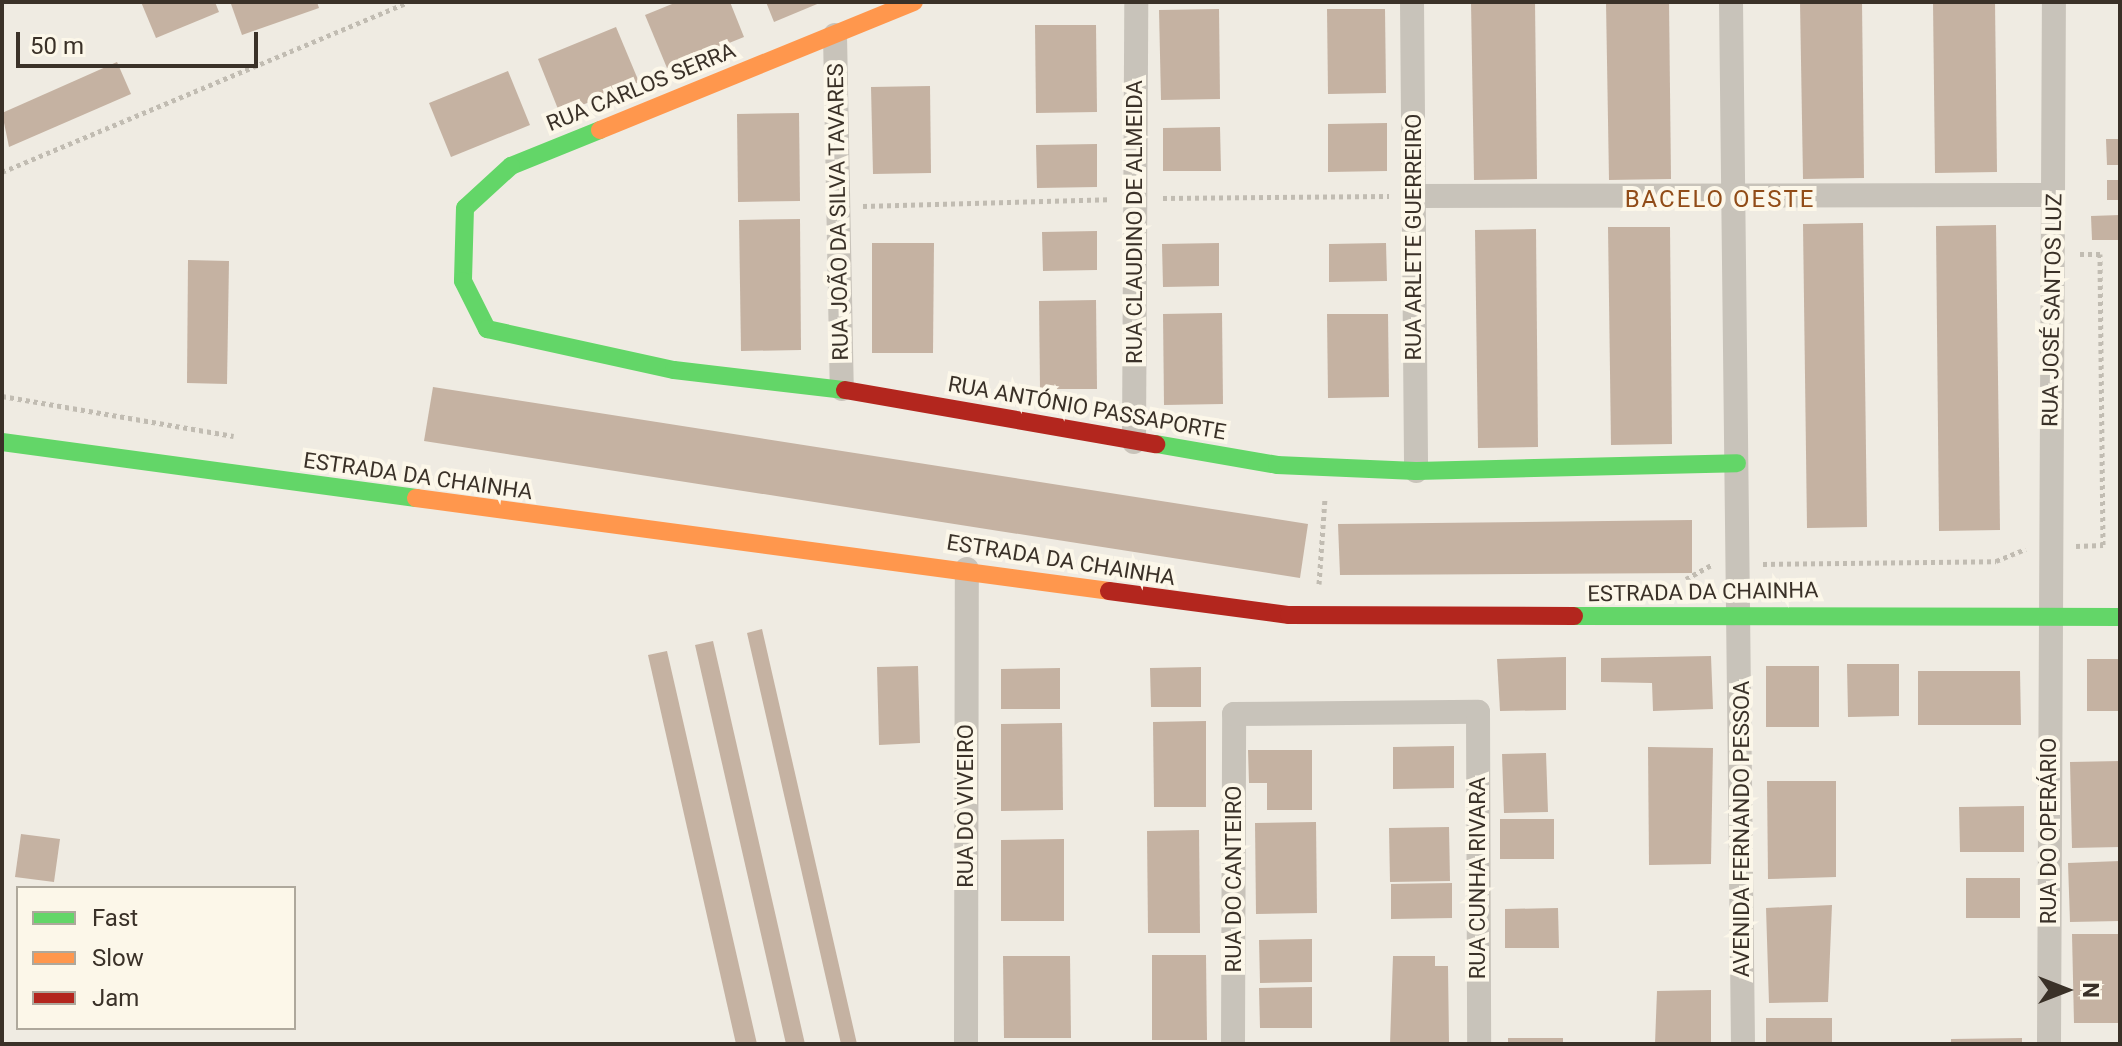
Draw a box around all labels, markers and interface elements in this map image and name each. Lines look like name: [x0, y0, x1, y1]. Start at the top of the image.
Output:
scale bar: [20, 16, 262, 66]
text: 50 m: [30, 32, 84, 60]
street label: RUA CARLOS SERRA: [543, 37, 739, 137]
street label: RUA JOÃO DA SILVA TAVARES: [822, 63, 854, 361]
street label: RUA CLAUDINO DE ALMEIDA: [1122, 80, 1148, 364]
street label: RUA ARLETE GUERREIRO: [1401, 113, 1427, 361]
district label: BACELO OESTE: [1625, 186, 1815, 214]
street label: RUA JOSÉ SANTOS LUZ: [2037, 193, 2067, 427]
street label: RUA ANTÓNIO PASSAPORTE: [946, 371, 1228, 445]
street label: ESTRADA DA CHAINHA: [302, 447, 534, 505]
street label: ESTRADA DA CHAINHA: [945, 529, 1177, 591]
street label: ESTRADA DA CHAINHA: [1587, 577, 1819, 607]
street label: AVENIDA FERNANDO PESSOA: [1729, 681, 1755, 977]
street label: RUA DO VIVEIRO: [953, 724, 979, 888]
street label: RUA DO OPERÁRIO: [2036, 738, 2062, 924]
street label: RUA CUNHA RIVARA: [1465, 777, 1491, 979]
street label: RUA DO CANTEIRO: [1221, 786, 1247, 972]
legend: [16, 886, 296, 1030]
text: Fast: [92, 904, 138, 932]
text: Slow: [92, 944, 144, 972]
north arrow: [2026, 950, 2106, 1030]
text: N: [2078, 982, 2103, 998]
text: Jam: [92, 984, 139, 1012]

